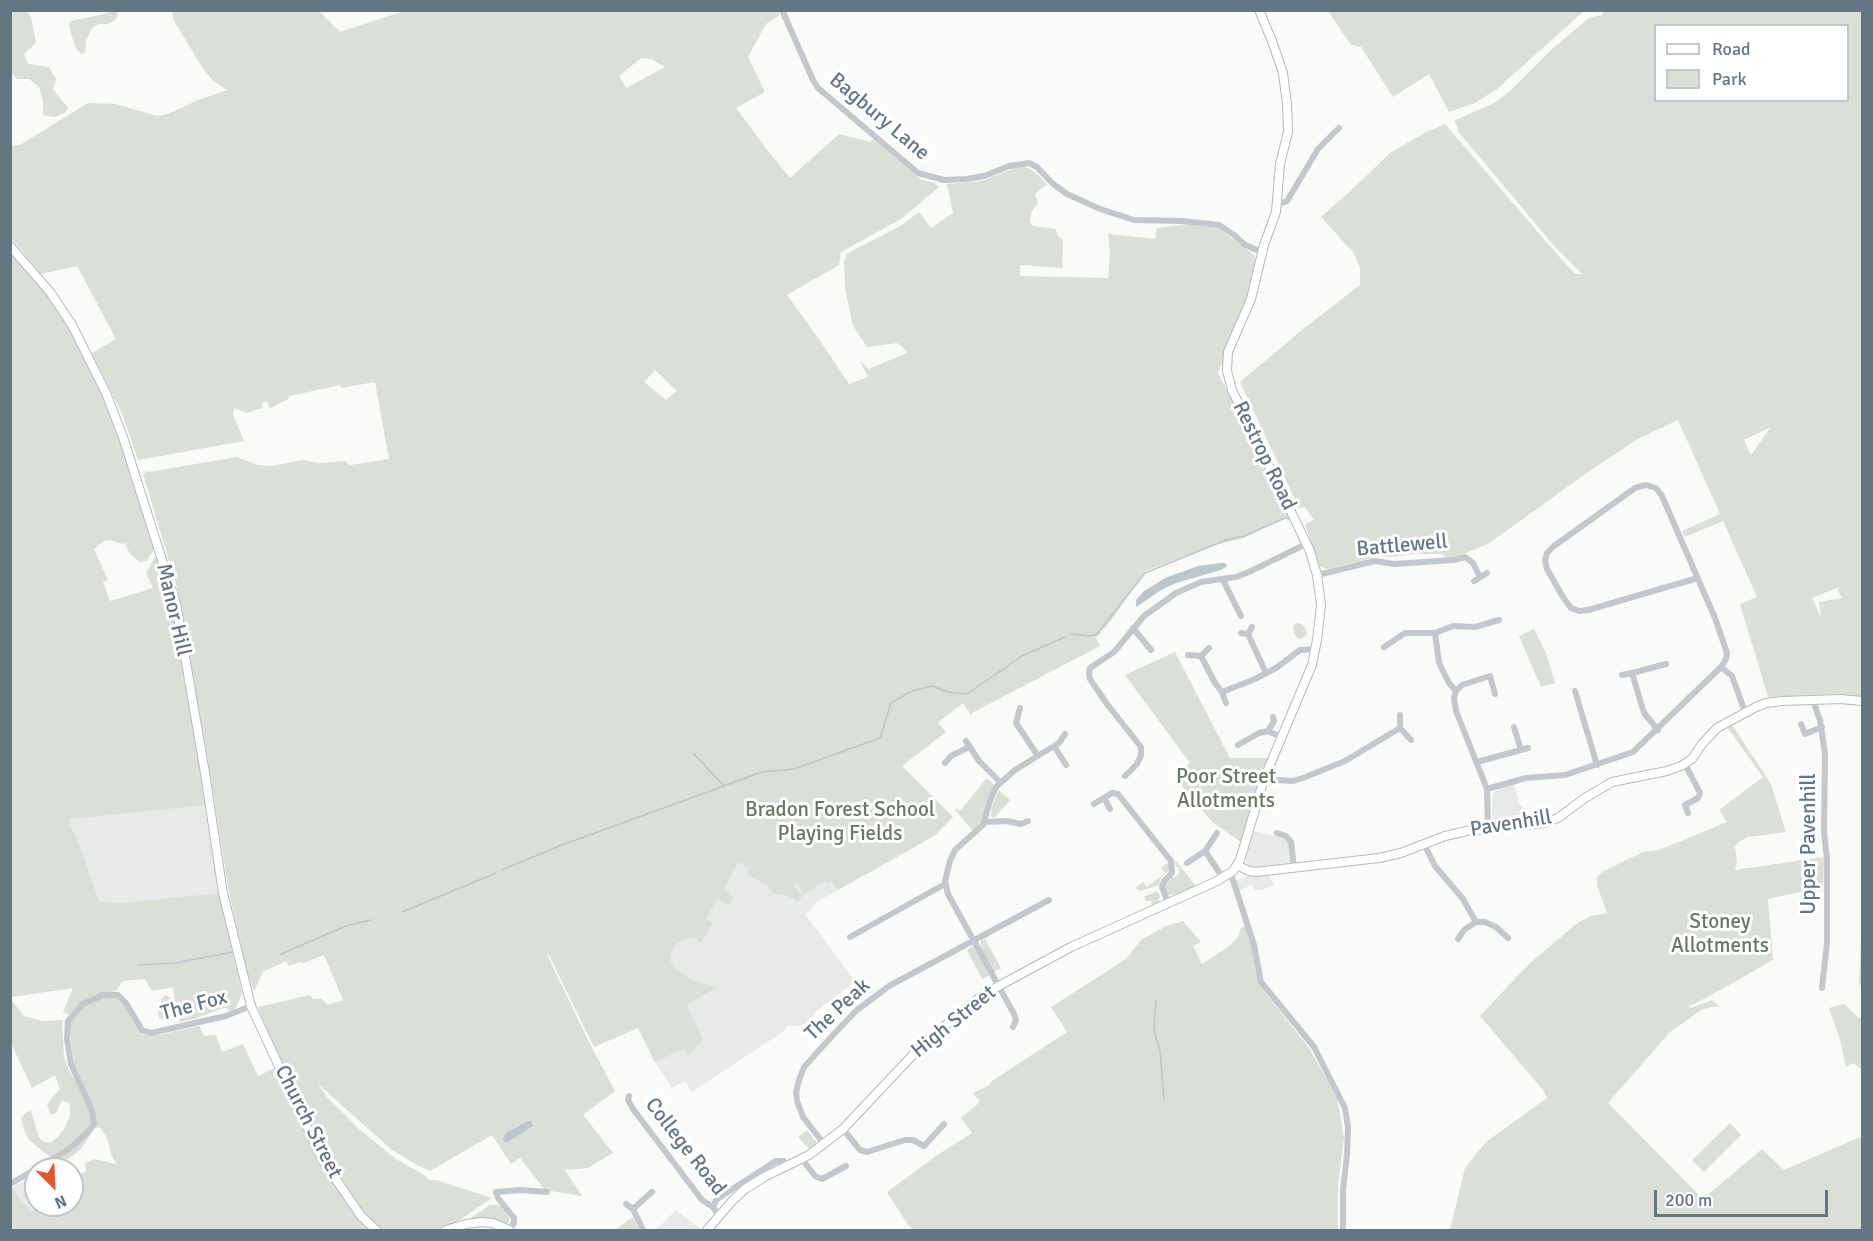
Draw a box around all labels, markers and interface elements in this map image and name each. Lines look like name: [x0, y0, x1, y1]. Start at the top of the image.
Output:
legend: [1654, 24, 1849, 102]
text: Road: [1712, 38, 1751, 60]
street label: Bagbury Lane: [824, 68, 934, 166]
text: Park: [1712, 68, 1747, 90]
street label: Restrop Road: [1227, 397, 1301, 515]
street label: Battlewell: [1355, 529, 1449, 563]
street label: Manor Hill: [150, 561, 196, 659]
park label: Poor Street Allotments: [1176, 764, 1276, 814]
street label: Upper Pavenhill: [1796, 773, 1822, 915]
park label: Bradon Forest School Playing Fields: [745, 797, 935, 847]
street label: Pavenhill: [1468, 805, 1554, 843]
park label: Stoney Allotments: [1671, 909, 1769, 959]
street label: The Peak: [800, 974, 876, 1046]
street label: High Street: [907, 980, 1001, 1064]
street label: The Fox: [158, 985, 230, 1027]
street label: Church Street: [269, 1061, 347, 1183]
street label: College Road: [639, 1093, 731, 1201]
north arrow: [24, 1157, 84, 1217]
scale bar: [1657, 1178, 1831, 1216]
text: 200 m: [1665, 1189, 1712, 1211]
text: N: [51, 1190, 70, 1213]

